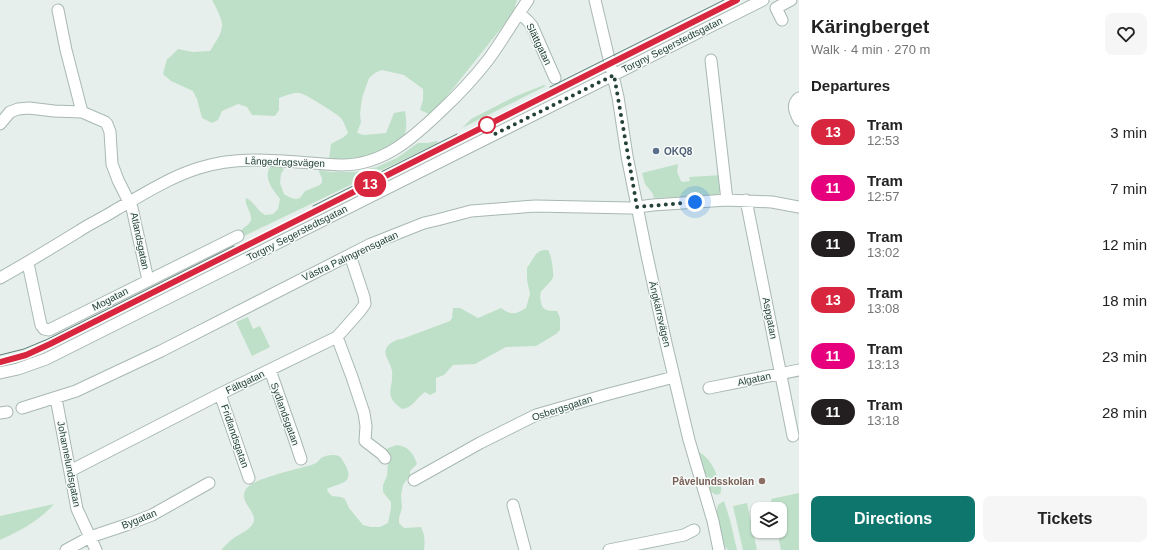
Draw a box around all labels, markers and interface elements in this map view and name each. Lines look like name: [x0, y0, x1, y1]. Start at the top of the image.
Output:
button: heart: [1105, 13, 1147, 55]
street label: Torgny Segerstedtsgatan: [620, 15, 724, 75]
text: Käringberget: [811, 16, 929, 37]
street label: Slättgatan: [524, 21, 554, 67]
text: Walk · 4 min · 270 m: [811, 42, 930, 57]
text: Departures: [811, 77, 890, 94]
unlabelled marker: [478, 116, 496, 134]
text: Tram: [867, 116, 903, 133]
text: 13: [825, 124, 841, 140]
text: 3 min: [1110, 124, 1147, 141]
text: 12:53: [867, 133, 900, 148]
marker: OKQ8: [651, 146, 661, 156]
place label: OKQ8: [664, 146, 693, 157]
street label: Långedragsvägen: [245, 155, 325, 169]
line badge: 13: [352, 171, 388, 197]
text: Tram: [867, 172, 903, 189]
text: 13: [362, 176, 378, 192]
text: 11: [826, 180, 840, 196]
text: 7 min: [1110, 180, 1147, 197]
text: 12:57: [867, 189, 900, 204]
your location: [685, 192, 705, 212]
street label: Torgny Segerstedtsgatan: [245, 203, 349, 263]
street label: Atlandsgatan: [129, 211, 151, 271]
text: Tram: [867, 228, 903, 245]
street label: Västra Palmgrensgatan: [300, 229, 400, 283]
text: 11: [826, 236, 840, 252]
text: 12 min: [1102, 236, 1147, 253]
text: 13:02: [867, 245, 900, 260]
street label: Ängkärrsvägen: [647, 280, 673, 348]
text: Tram: [867, 284, 903, 301]
street label: Mogatan: [90, 285, 130, 313]
text: 13: [825, 292, 841, 308]
text: 18 min: [1102, 292, 1147, 309]
street label: Aspgatan: [761, 296, 779, 340]
text: 13:08: [867, 301, 900, 316]
text: Tram: [867, 340, 903, 357]
text: 11: [826, 348, 840, 364]
text: 23 min: [1102, 348, 1147, 365]
text: 13:13: [867, 357, 900, 372]
street label: Fältgatan: [224, 368, 266, 396]
street label: Algatan: [736, 370, 772, 388]
street label: Sydlandsgatan: [269, 381, 301, 447]
street label: Osbergsgatan: [530, 393, 594, 423]
text: Tram: [867, 396, 903, 413]
street label: Fridlandsgatan: [219, 403, 251, 469]
text: 11: [826, 404, 840, 420]
text: 28 min: [1102, 404, 1147, 421]
text: 13:18: [867, 413, 900, 428]
street label: Johannelundsgatan: [55, 420, 83, 508]
place label: Påvelundsskolan: [672, 476, 754, 487]
marker: Påvelundsskolan: [757, 476, 767, 486]
button: Directions: [811, 496, 975, 542]
button: Tickets: [983, 496, 1147, 542]
map controls: [751, 502, 787, 538]
button: layers: [751, 502, 787, 538]
street label: Bygatan: [120, 507, 158, 531]

